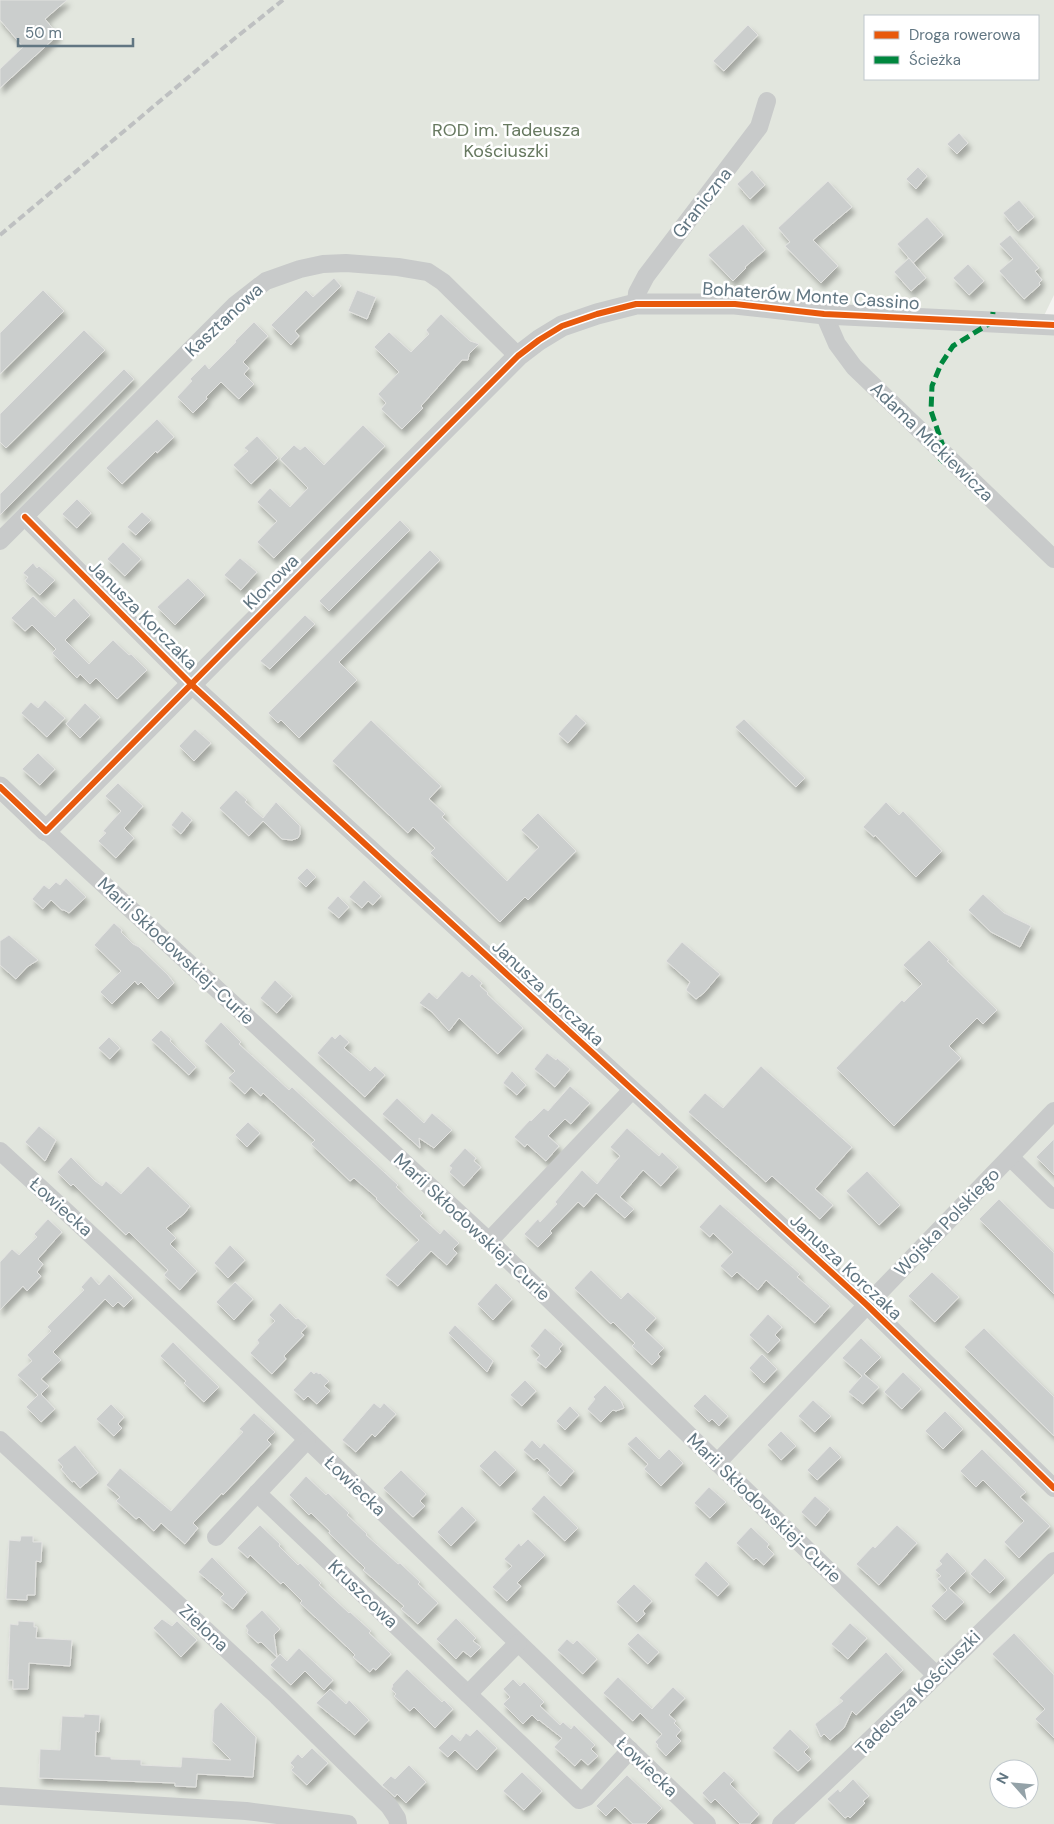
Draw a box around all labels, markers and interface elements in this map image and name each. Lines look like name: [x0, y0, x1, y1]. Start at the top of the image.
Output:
scale bar: [18, 15, 132, 47]
legend: [864, 15, 1039, 80]
text: 50 m: [25, 23, 62, 43]
text: Droga rowerowa: [909, 25, 1020, 45]
text: Ścieżka: [909, 50, 961, 70]
park label: ROD im. Tadeusza Kościuszki: [432, 118, 580, 163]
street label: Graniczna: [667, 163, 737, 243]
street label: Bohaterów Monte Cassino: [702, 276, 920, 316]
street label: Kasztanowa: [180, 278, 268, 362]
street label: Adama Mickiewicza: [865, 377, 999, 507]
street label: Klonowa: [238, 549, 304, 615]
street label: Janusza Korczaka: [83, 555, 203, 675]
street label: Marii Skłodowskiej-Curie: [92, 872, 260, 1030]
street label: Janusza Korczaka: [487, 935, 609, 1051]
street label: Marii Skłodowskiej-Curie: [388, 1148, 556, 1306]
street label: Wojska Polskiego: [889, 1163, 1005, 1281]
street label: Łowiecka: [24, 1172, 98, 1242]
street label: Janusza Korczaka: [785, 1209, 907, 1325]
street label: Marii Skłodowskiej-Curie: [681, 1428, 847, 1588]
street label: Łowiecka: [319, 1451, 391, 1521]
street label: Kruszcowa: [323, 1555, 403, 1633]
street label: Zielona: [174, 1599, 234, 1657]
street label: Tadeusza Kościuszki: [850, 1625, 986, 1761]
street label: Łowiecka: [611, 1732, 683, 1802]
north arrow: [989, 1759, 1039, 1809]
text: N: [992, 1769, 1013, 1787]

